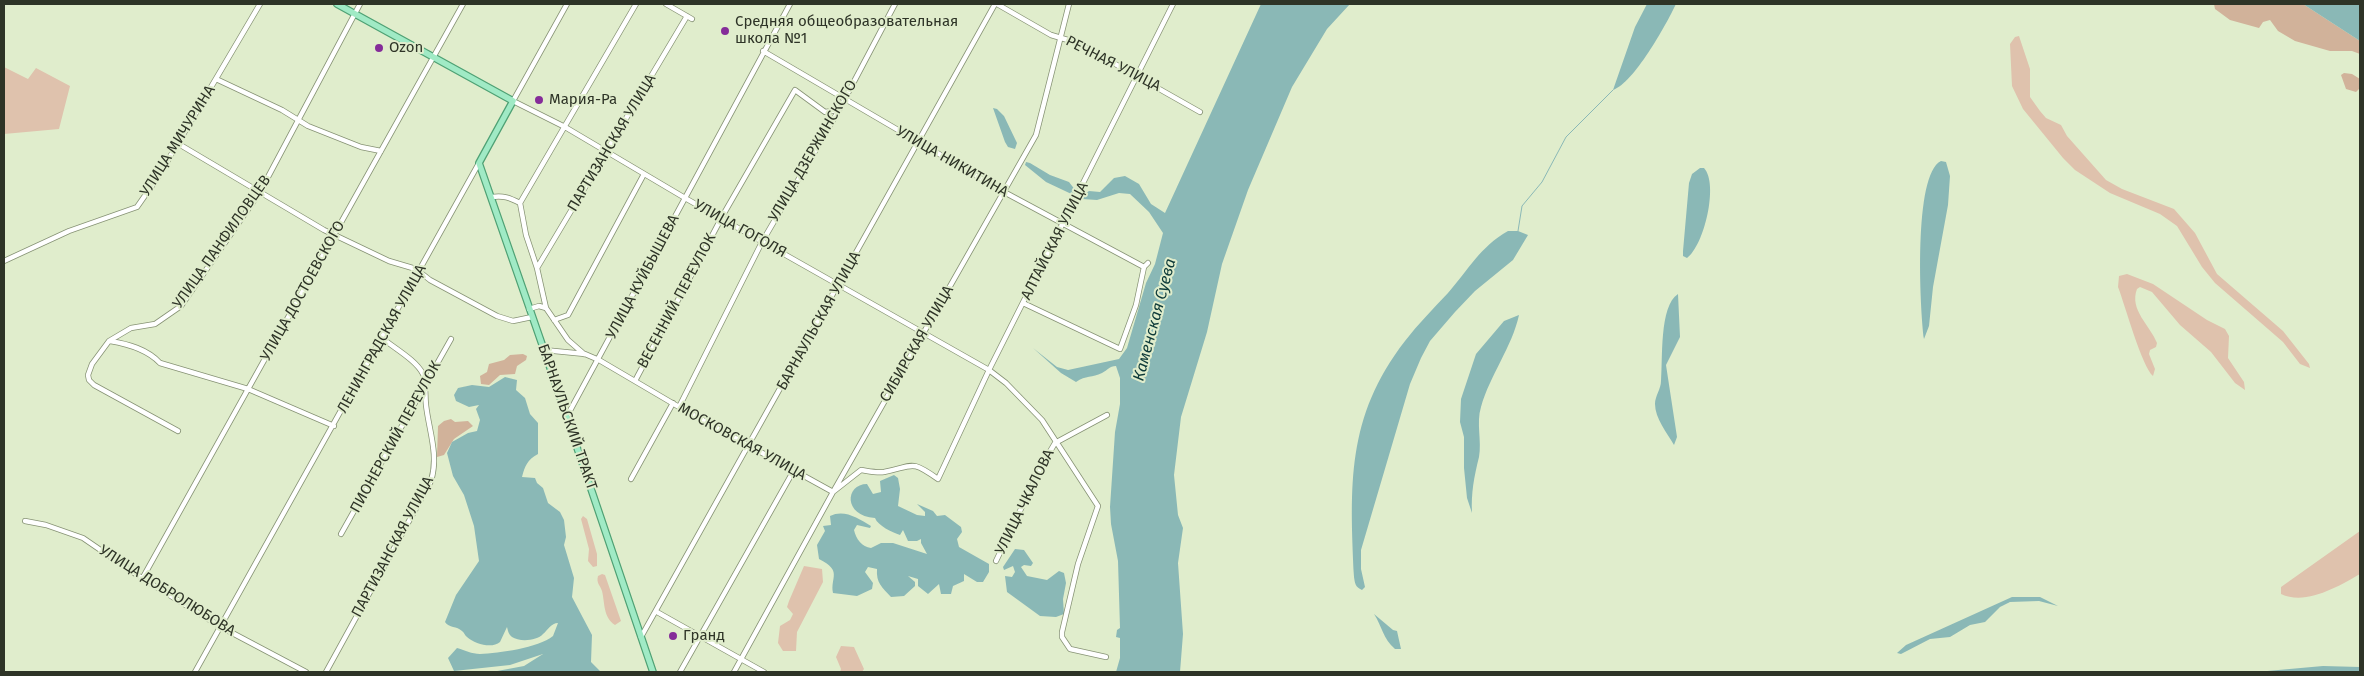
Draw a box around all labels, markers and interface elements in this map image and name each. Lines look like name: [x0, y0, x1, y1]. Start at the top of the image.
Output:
place label: Средняя общеобразовательная школа №1: [735, 13, 958, 48]
marker: Средняя общеобразовательная школа №1: [719, 25, 731, 37]
street label: РЕЧНАЯ УЛИЦА: [1062, 32, 1164, 96]
place label: Ozon: [389, 39, 423, 57]
marker: Ozon: [373, 42, 385, 54]
street label: ПАРТИЗАНСКАЯ УЛИЦА: [564, 71, 660, 215]
street label: УЛИЦА ДЗЕРЖИНСКОГО: [765, 77, 861, 225]
street label: УЛИЦА МИЧУРИНА: [137, 82, 219, 200]
place label: Мария-Ра: [549, 91, 617, 109]
marker: Мария-Ра: [533, 94, 545, 106]
street label: УЛИЦА НИКИТИНА: [893, 123, 1011, 201]
street label: УЛИЦА ПАНФИЛОВЦЕВ: [169, 172, 275, 312]
street label: АЛТАЙСКАЯ УЛИЦА: [1018, 179, 1092, 303]
street label: УЛИЦА ГОГОЛЯ: [690, 196, 790, 262]
street label: УЛИЦА КУЙБЫШЕВА: [603, 212, 683, 342]
street label: УЛИЦА ДОСТОЕВСКОГО: [257, 218, 349, 364]
street label: ВЕСЕННИЙ ПЕРЕУЛОК: [634, 231, 720, 371]
street label: БАРНАУЛЬСКАЯ УЛИЦА: [773, 248, 865, 394]
water label: Каменская Суева: [1129, 257, 1181, 383]
street label: ЛЕНИНГРАДСКАЯ УЛИЦА: [334, 262, 430, 416]
street label: СИБИРСКАЯ УЛИЦА: [876, 282, 958, 406]
street label: БАРНАУЛЬСКИЙ ТРАКТ: [534, 342, 600, 492]
street label: ПИОНЕРСКИЙ ПЕРЕУЛОК: [347, 358, 445, 516]
street label: МОСКОВСКАЯ УЛИЦА: [675, 399, 809, 485]
street label: УЛИЦА ЧКАЛОВА: [992, 446, 1058, 558]
street label: ПАРТИЗАНСКАЯ УЛИЦА: [348, 473, 438, 621]
street label: УЛИЦА ДОБРОЛЮБОВА: [95, 542, 239, 640]
place label: Гранд: [683, 627, 725, 645]
marker: Гранд: [667, 630, 679, 642]

